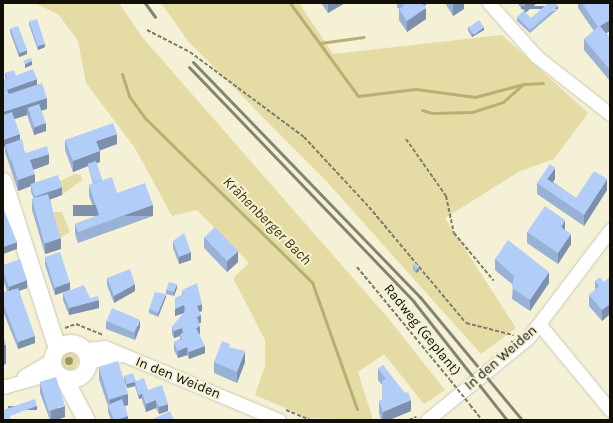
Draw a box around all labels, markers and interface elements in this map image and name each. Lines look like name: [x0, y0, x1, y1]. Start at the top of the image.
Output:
water label: Krähenberger Bach: [219, 173, 315, 269]
street label: Radweg (Geplant): [380, 281, 464, 379]
street label: In den Weiden: [461, 322, 541, 394]
street label: In den Weiden: [133, 353, 223, 403]

